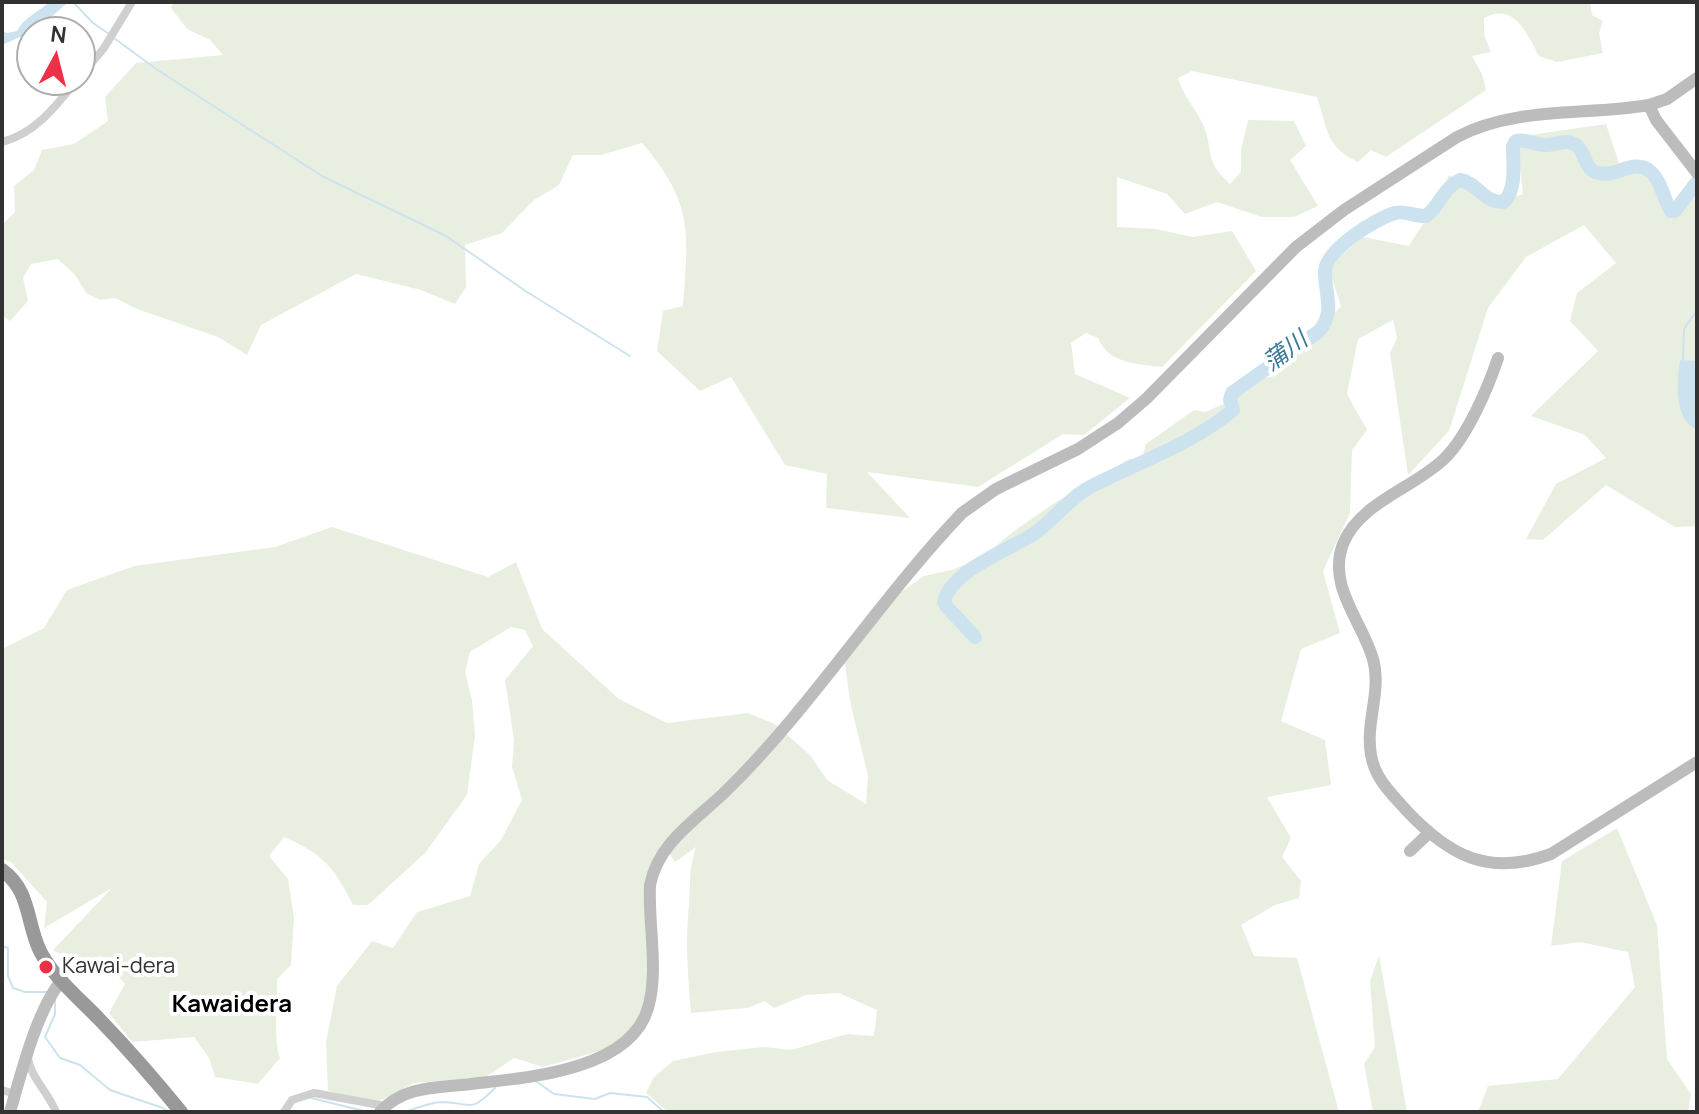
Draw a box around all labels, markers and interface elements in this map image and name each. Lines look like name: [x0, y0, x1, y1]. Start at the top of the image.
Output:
north arrow: [16, 16, 96, 96]
text: N: [49, 18, 68, 50]
water label: 蒲川: [1258, 326, 1314, 378]
place label: Kawai-dera: [62, 954, 175, 980]
marker: Kawai-dera: [37, 958, 55, 976]
district label: Kawaidera: [172, 991, 292, 1019]

